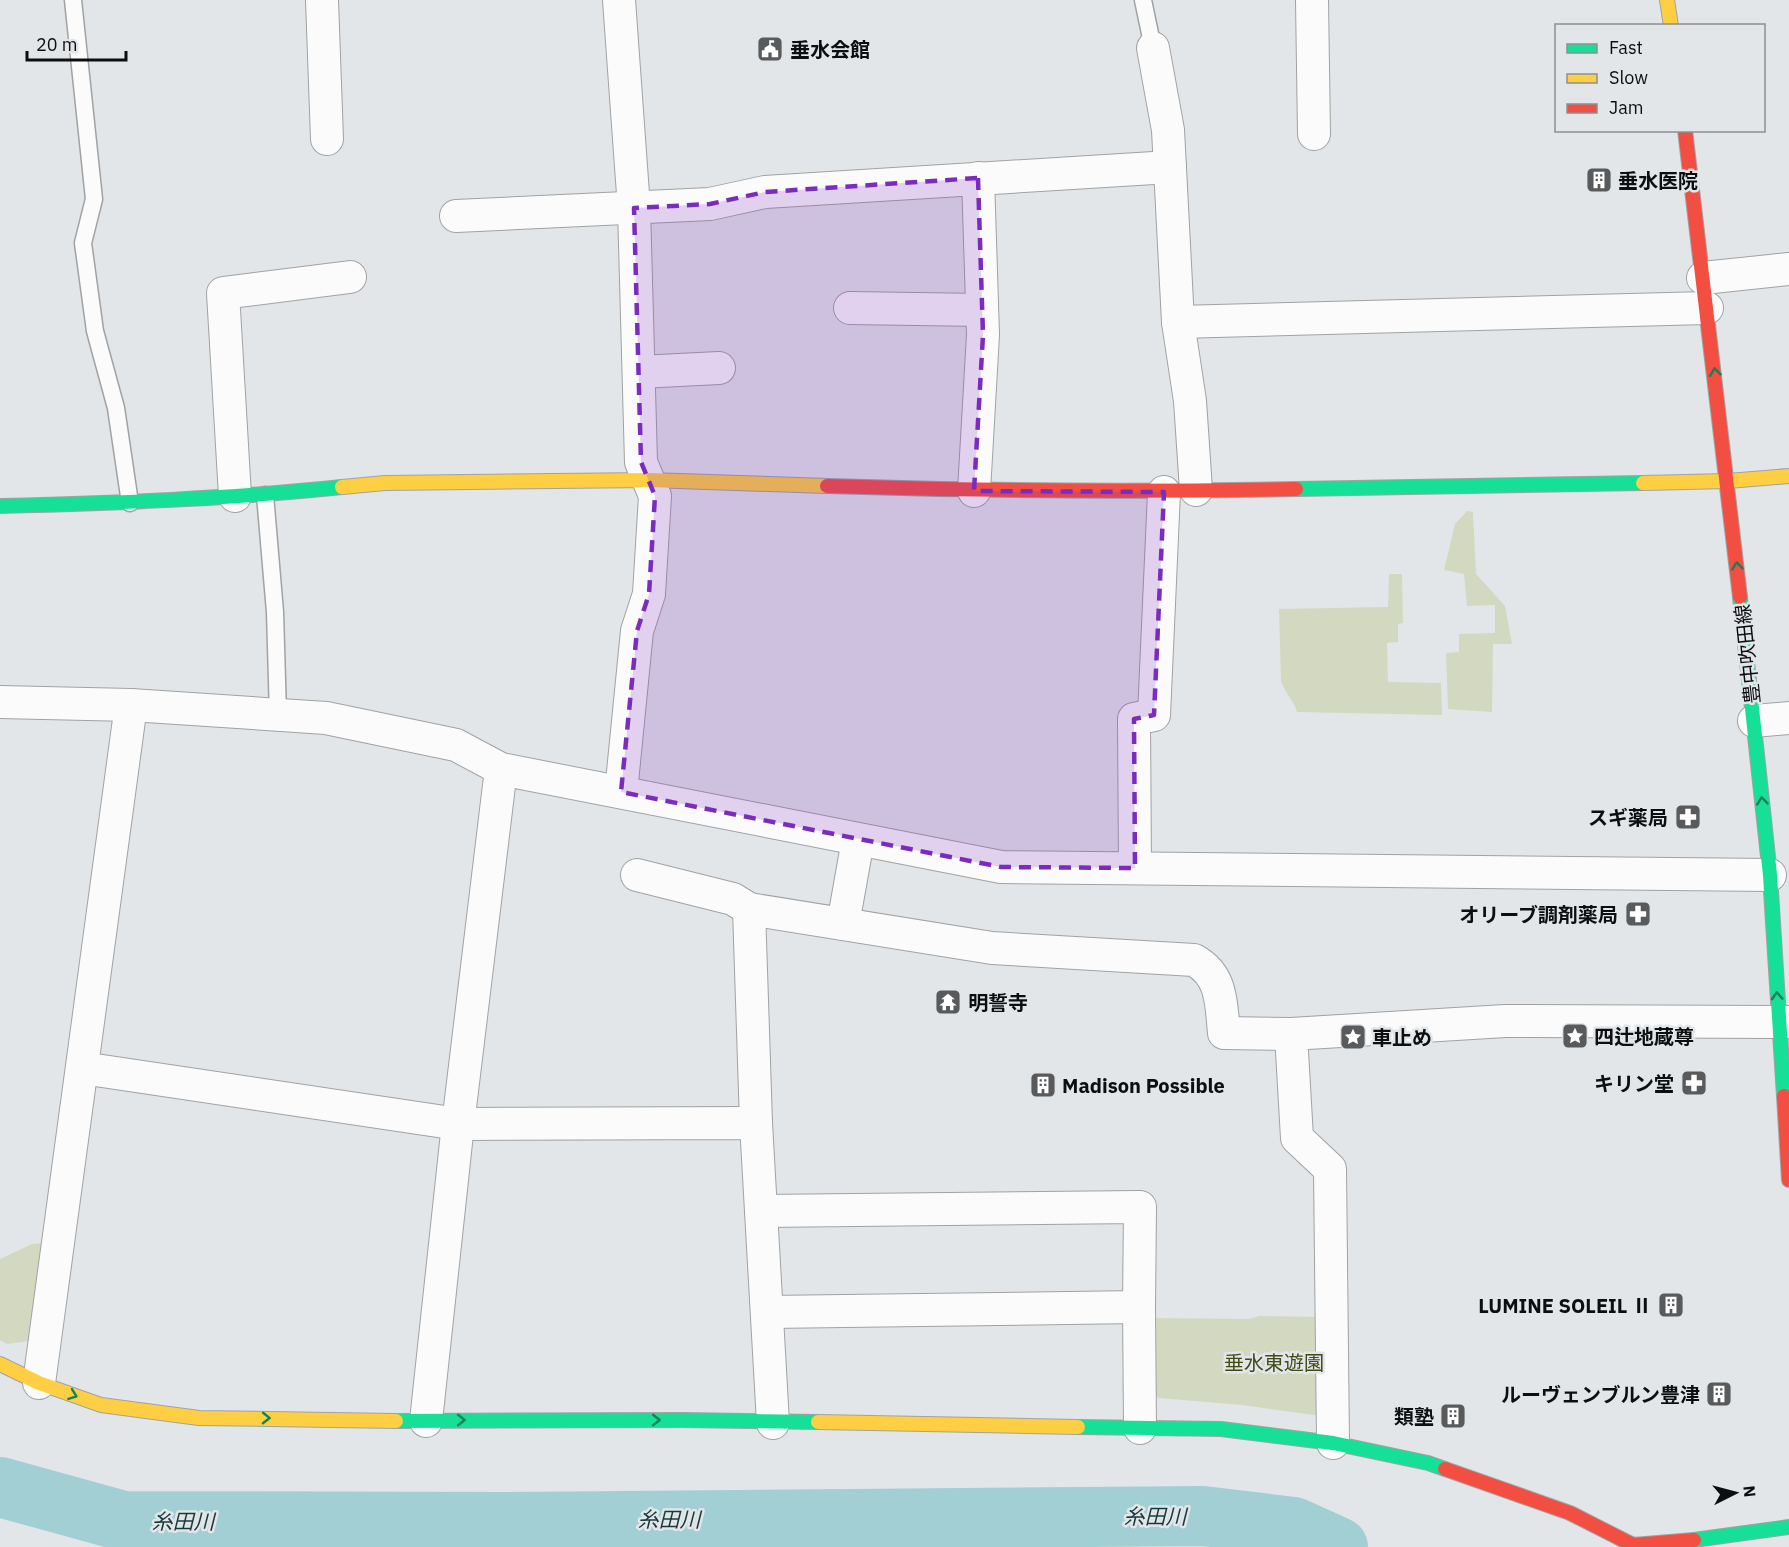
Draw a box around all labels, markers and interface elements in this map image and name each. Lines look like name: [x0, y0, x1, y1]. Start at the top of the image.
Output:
scale bar: [27, 24, 126, 62]
legend: [1555, 24, 1765, 132]
text: 20 m: [36, 33, 78, 56]
public building icon: 垂水会館: [755, 34, 785, 64]
place label: 垂水会館: [790, 36, 870, 63]
text: Fast: [1609, 36, 1643, 59]
text: Slow: [1609, 66, 1648, 89]
text: Jam: [1609, 96, 1644, 119]
building icon: 垂水医院: [1584, 165, 1614, 195]
place label: 垂水医院: [1618, 167, 1698, 194]
one-way arrow: [1709, 367, 1721, 376]
one-way arrow: [1731, 561, 1744, 570]
street label: 豊中吹田線: [1728, 603, 1766, 705]
one-way arrow: [1756, 797, 1769, 806]
pharmacy icon: スギ薬局: [1673, 802, 1703, 832]
place label: スギ薬局: [1588, 804, 1668, 831]
pharmacy icon: オリーブ調剤薬局: [1623, 899, 1653, 929]
place label: オリーブ調剤薬局: [1459, 901, 1618, 928]
temple icon: 明誓寺: [933, 987, 963, 1017]
place label: 明誓寺: [968, 989, 1028, 1016]
one-way arrow: [1771, 991, 1784, 1000]
place icon: 四辻地蔵尊: [1560, 1021, 1590, 1051]
place icon: 車止め: [1338, 1022, 1368, 1052]
place label: 四辻地蔵尊: [1594, 1023, 1694, 1050]
place label: 車止め: [1372, 1024, 1432, 1051]
pharmacy icon: キリン堂: [1679, 1068, 1709, 1098]
building icon: Madison Possible: [1028, 1070, 1058, 1100]
place label: キリン堂: [1594, 1070, 1674, 1097]
place label: Madison Possible: [1062, 1072, 1225, 1099]
building icon: LUMINE SOLEIL Ⅱ: [1656, 1290, 1686, 1320]
place label: LUMINE SOLEIL Ⅱ: [1478, 1292, 1652, 1319]
park label: 垂水東遊園: [1224, 1349, 1324, 1376]
building icon: ルーヴェンブルン豊津: [1704, 1379, 1734, 1409]
place label: ルーヴェンブルン豊津: [1501, 1381, 1700, 1408]
one-way arrow: [67, 1387, 78, 1400]
building icon: 類塾: [1438, 1401, 1468, 1431]
place label: 類塾: [1394, 1403, 1434, 1430]
one-way arrow: [261, 1412, 270, 1425]
one-way arrow: [456, 1414, 465, 1426]
one-way arrow: [651, 1414, 660, 1426]
north arrow: [1705, 1463, 1765, 1523]
text: N: [1739, 1485, 1760, 1498]
water label: 糸田川: [1124, 1502, 1188, 1530]
water label: 糸田川: [638, 1505, 702, 1533]
water label: 糸田川: [152, 1507, 216, 1535]

